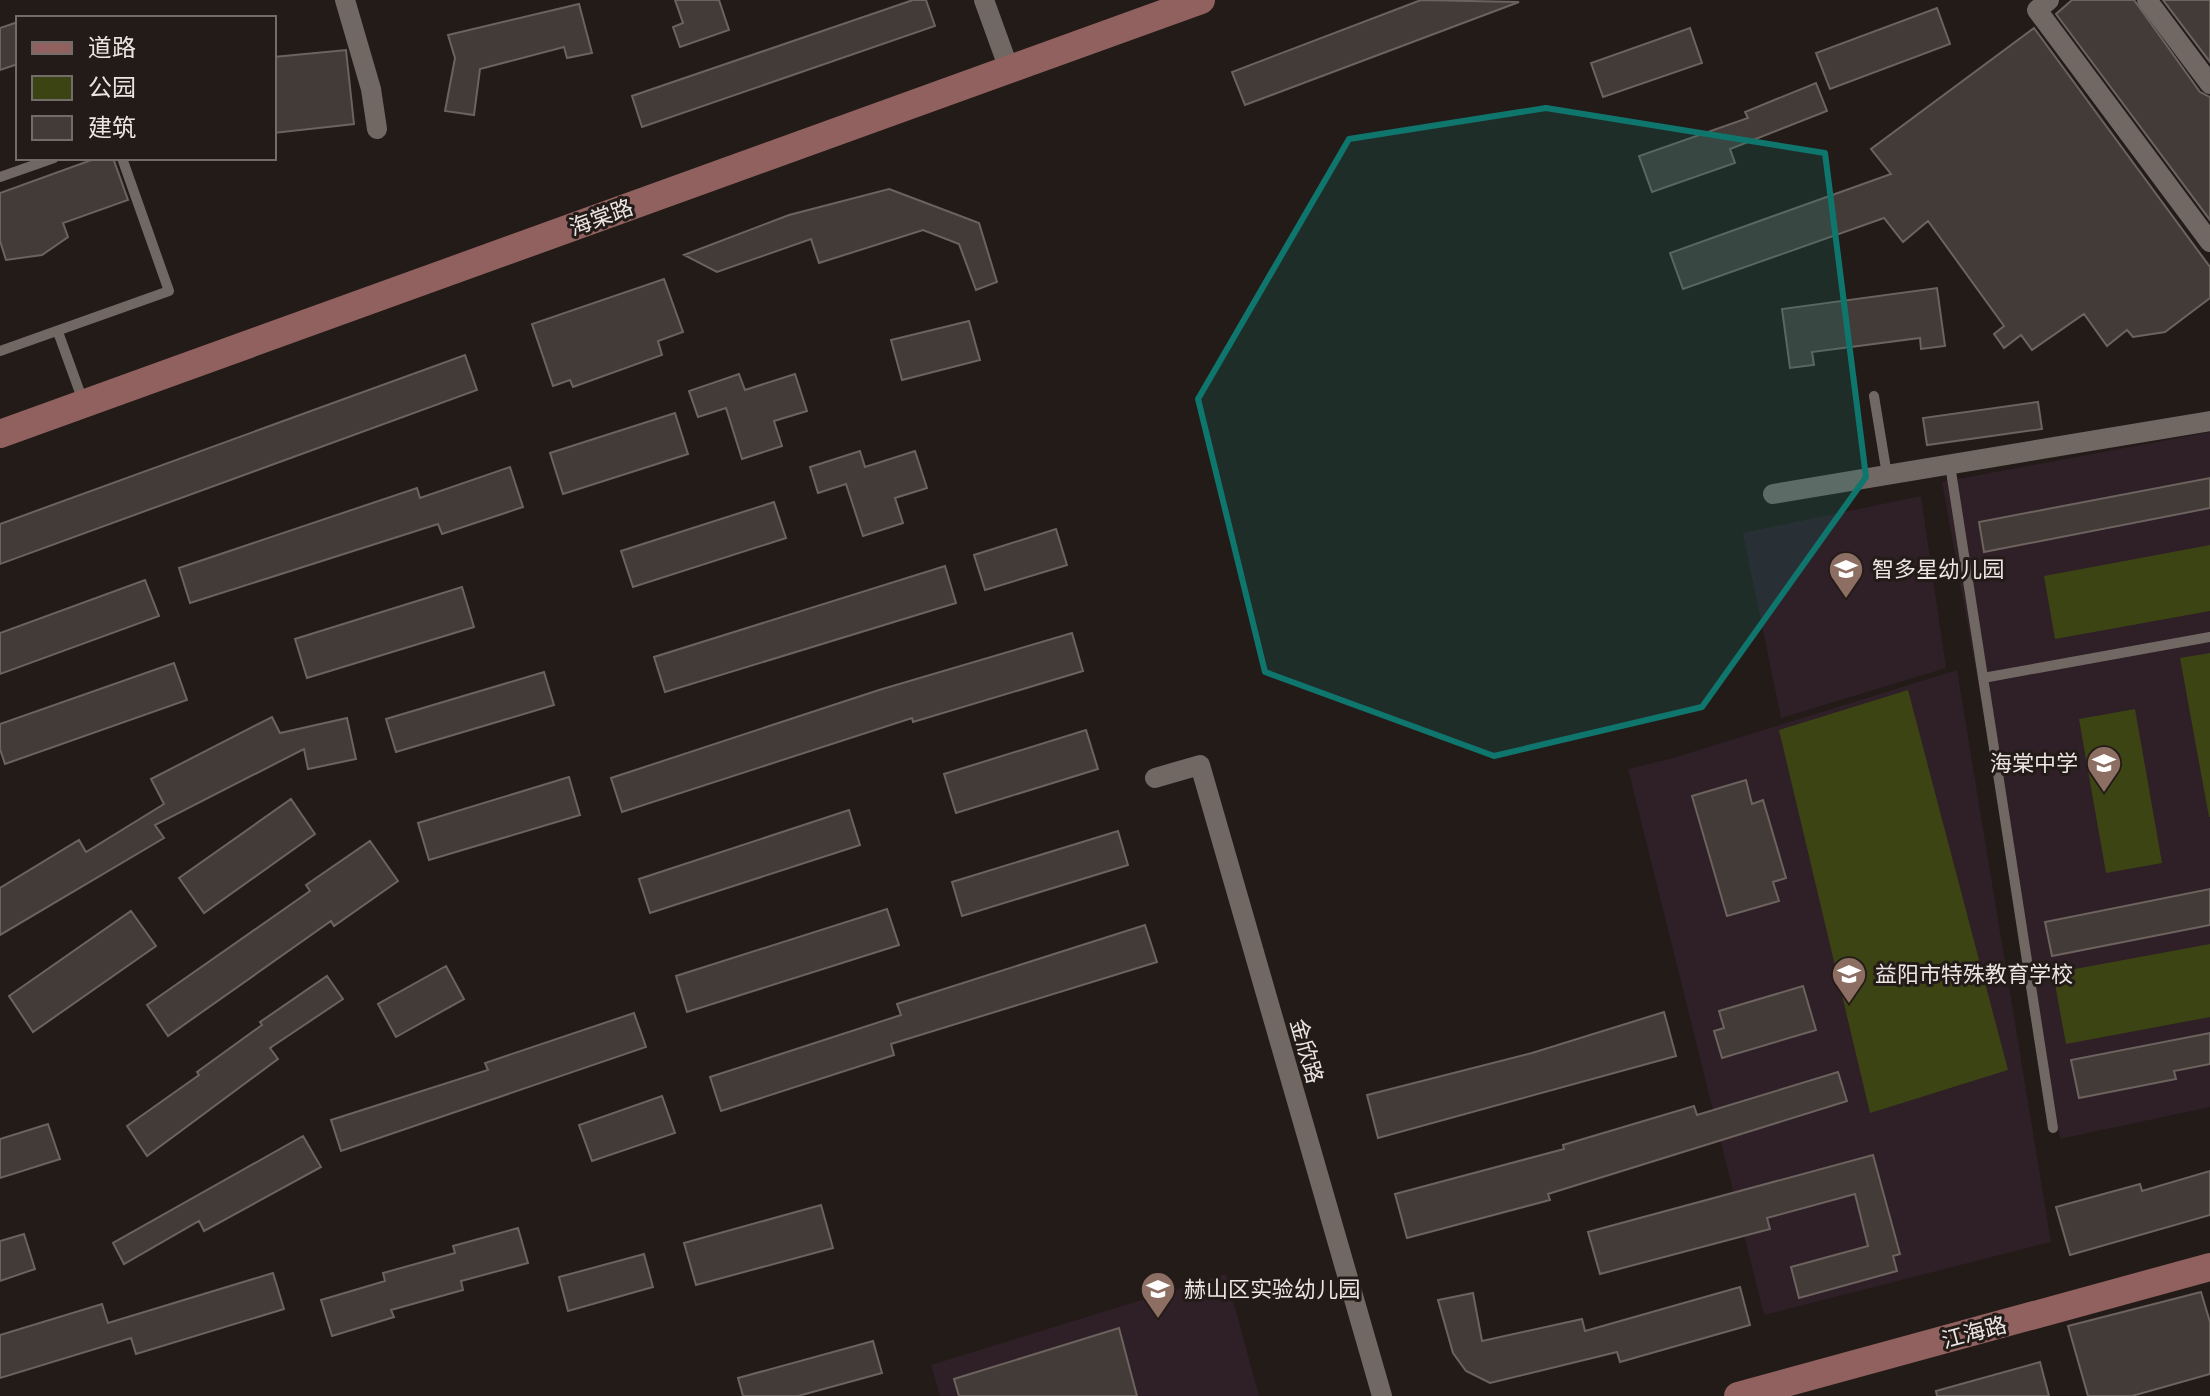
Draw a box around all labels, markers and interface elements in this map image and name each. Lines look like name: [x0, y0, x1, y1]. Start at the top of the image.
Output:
legend: [16, 16, 276, 160]
text: 道路: [88, 30, 136, 63]
text: 公园: [88, 70, 136, 103]
text: 建筑: [88, 110, 136, 143]
street label: 海棠路: [565, 192, 637, 242]
school or university icon: 智多星幼儿园: [1827, 550, 1865, 600]
place label: 智多星幼儿园: [1872, 554, 2004, 584]
school or university icon: 海棠中学: [2085, 744, 2123, 794]
place label: 海棠中学: [1990, 748, 2078, 778]
school or university icon: 益阳市特殊教育学校: [1830, 955, 1868, 1005]
place label: 益阳市特殊教育学校: [1875, 959, 2073, 989]
street label: 金欣路: [1283, 1015, 1331, 1087]
school or university icon: 赫山区实验幼儿园: [1139, 1270, 1177, 1320]
place label: 赫山区实验幼儿园: [1184, 1274, 1360, 1304]
street label: 江海路: [1938, 1309, 2010, 1355]

